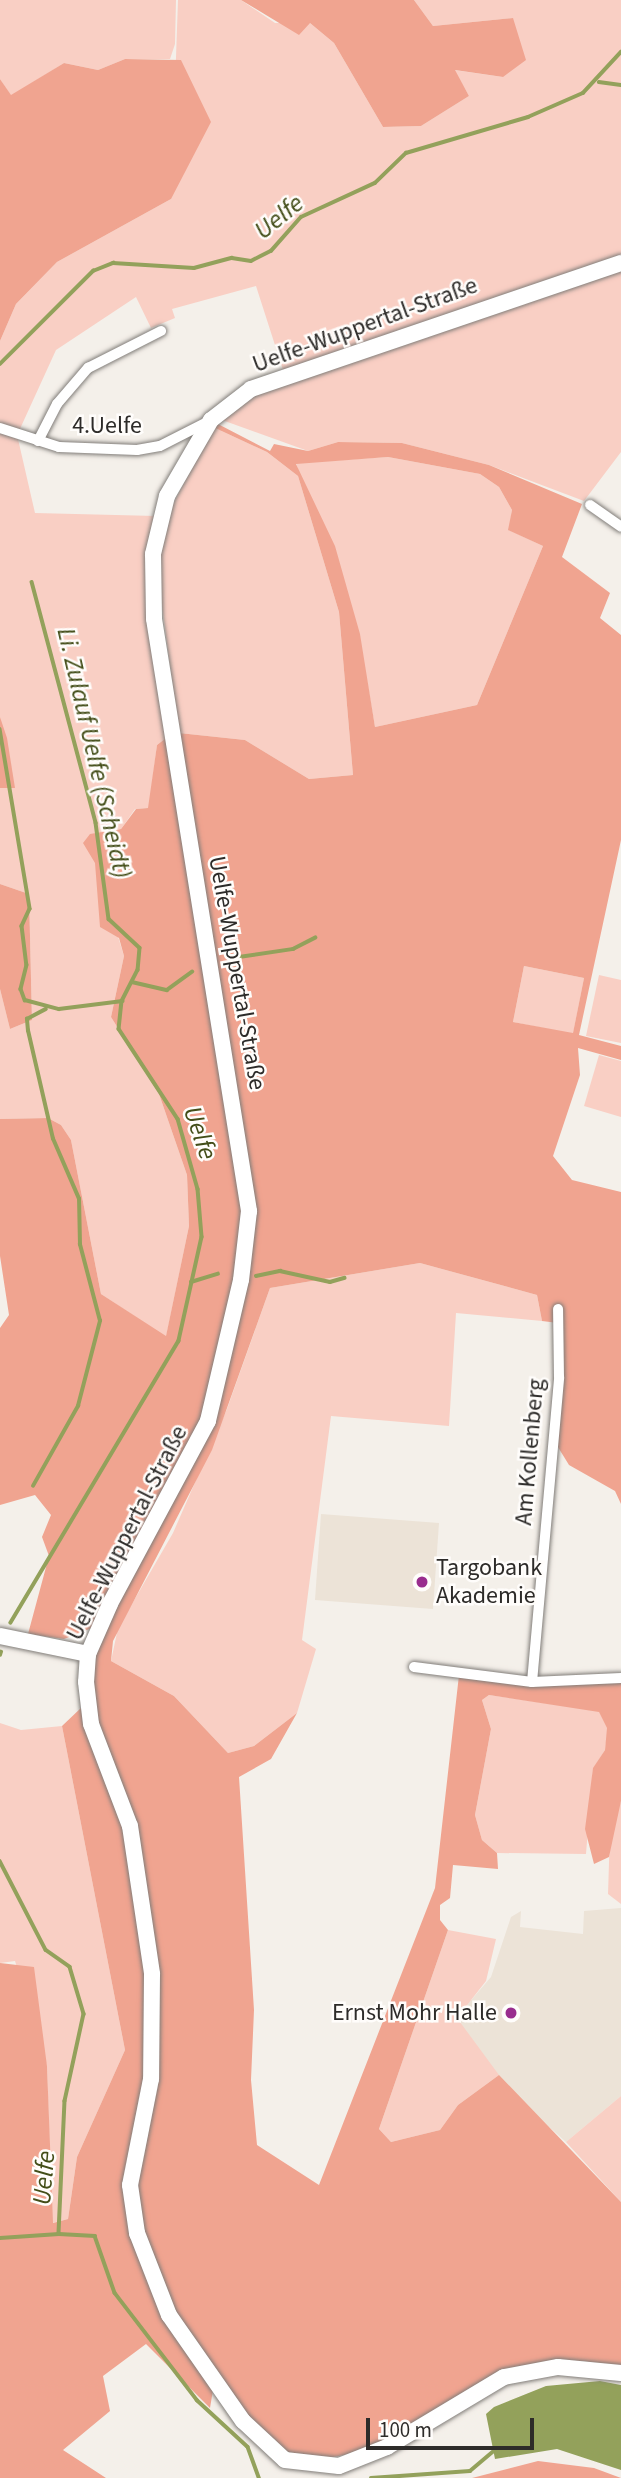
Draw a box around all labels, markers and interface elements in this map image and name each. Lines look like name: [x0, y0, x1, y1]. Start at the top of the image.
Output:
water label: Uelfe: [248, 188, 310, 246]
street label: Uelfe-Wuppertal-Straße: [249, 271, 481, 379]
street label: 4.Uelfe: [72, 412, 142, 440]
water label: Li. Zulauf Uelfe (Scheidt): [50, 625, 138, 881]
street label: Uelfe-Wuppertal-Straße: [202, 854, 272, 1092]
water label: Uelfe: [176, 1102, 224, 1164]
street label: Am Kollenberg: [509, 1377, 551, 1527]
street label: Uelfe-Wuppertal-Straße: [60, 1421, 194, 1645]
place label: Targobank Akademie: [436, 1554, 542, 1610]
marker: Targobank Akademie: [414, 1574, 430, 1590]
place label: Ernst Mohr Halle: [332, 1999, 497, 2027]
marker: Ernst Mohr Halle: [503, 2005, 519, 2021]
water label: Uelfe: [26, 2149, 62, 2207]
scale bar: [369, 2404, 537, 2448]
text: 100 m: [379, 2415, 432, 2445]

